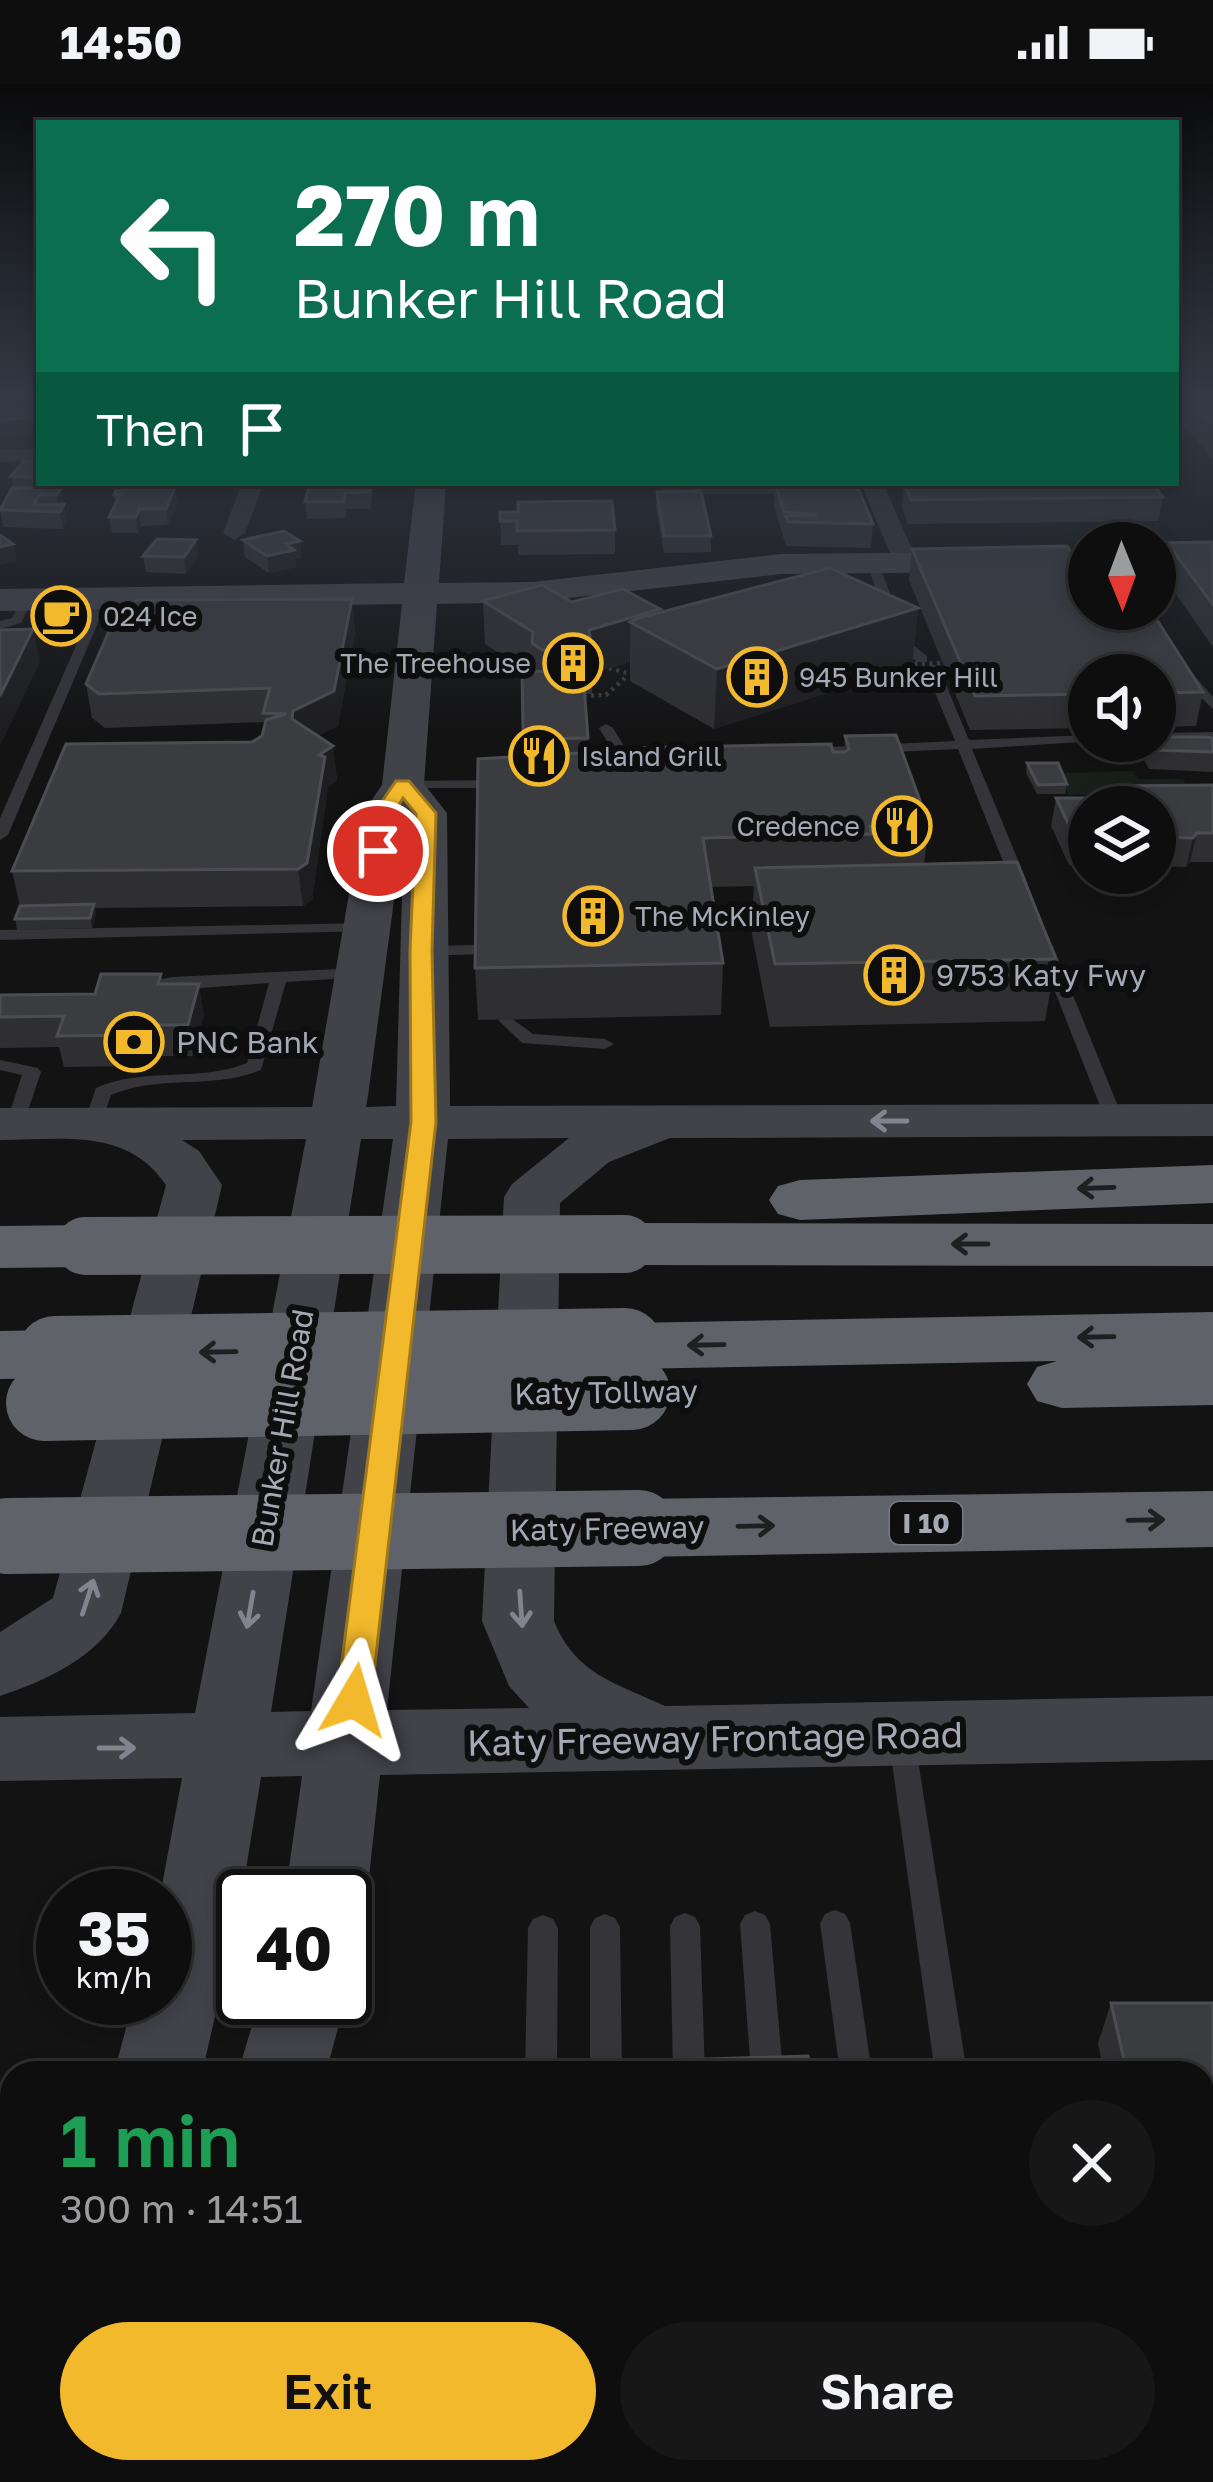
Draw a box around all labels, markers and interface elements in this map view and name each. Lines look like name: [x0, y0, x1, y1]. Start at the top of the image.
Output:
text: 14:50: [60, 15, 182, 69]
text: 270 m: [294, 164, 540, 264]
icon: left: [96, 168, 252, 324]
text: Bunker Hill Road: [294, 265, 727, 330]
icon: arrive: [229, 396, 295, 462]
text: Then: [96, 402, 205, 456]
north arrow: [1068, 522, 1176, 630]
map controls: [1068, 522, 1176, 894]
cafe icon: 024 Ice: [30, 585, 92, 647]
place label: 024 Ice: [103, 600, 197, 632]
building icon: The Treehouse: [542, 632, 604, 694]
building icon: 945 Bunker Hill: [726, 646, 788, 708]
place label: The Treehouse: [340, 647, 531, 679]
button: sound: [1068, 654, 1176, 762]
place label: 945 Bunker Hill: [799, 661, 998, 693]
restaurant icon: Island Grill: [508, 725, 570, 787]
place label: Island Grill: [581, 740, 722, 772]
button: layers: [1068, 786, 1176, 894]
restaurant icon: Credence: [871, 795, 933, 857]
pin: [327, 800, 429, 902]
place label: Credence: [736, 810, 860, 842]
icon: arrive: [345, 818, 411, 884]
building icon: The McKinley: [562, 885, 624, 947]
place label: The McKinley: [635, 900, 810, 932]
building icon: 9753 Katy Fwy: [863, 944, 925, 1006]
place label: 9753 Katy Fwy: [936, 957, 1146, 993]
bank icon: PNC Bank: [103, 1011, 165, 1073]
place label: PNC Bank: [176, 1024, 319, 1060]
one-way arrow: [870, 1110, 909, 1132]
one-way arrow: [1077, 1177, 1116, 1200]
one-way arrow: [951, 1232, 990, 1255]
street label: Bunker Hill Road: [243, 1306, 321, 1550]
one-way arrow: [1077, 1326, 1116, 1349]
one-way arrow: [687, 1333, 726, 1356]
one-way arrow: [199, 1340, 238, 1363]
street label: Katy Tollway: [514, 1372, 698, 1412]
road number: I 10: [890, 1502, 962, 1544]
street label: Katy Freeway: [509, 1508, 705, 1548]
one-way arrow: [1126, 1509, 1165, 1531]
one-way arrow: [736, 1515, 775, 1537]
one-way arrow: [78, 1578, 100, 1616]
one-way arrow: [509, 1589, 532, 1628]
one-way arrow: [238, 1590, 261, 1629]
position arrow: [291, 1637, 417, 1763]
street label: Katy Freeway Frontage Road: [467, 1712, 963, 1764]
one-way arrow: [97, 1737, 136, 1759]
speed limit sign: 40: [216, 1869, 372, 2025]
text: 35: [77, 1896, 151, 1968]
text: km/h: [76, 1959, 152, 1995]
text: 1 min: [60, 2096, 240, 2183]
button: close: [1029, 2100, 1155, 2226]
text: 300 m · 14:51: [60, 2185, 303, 2232]
button: Exit: [60, 2322, 596, 2460]
button: Share: [620, 2322, 1155, 2460]

